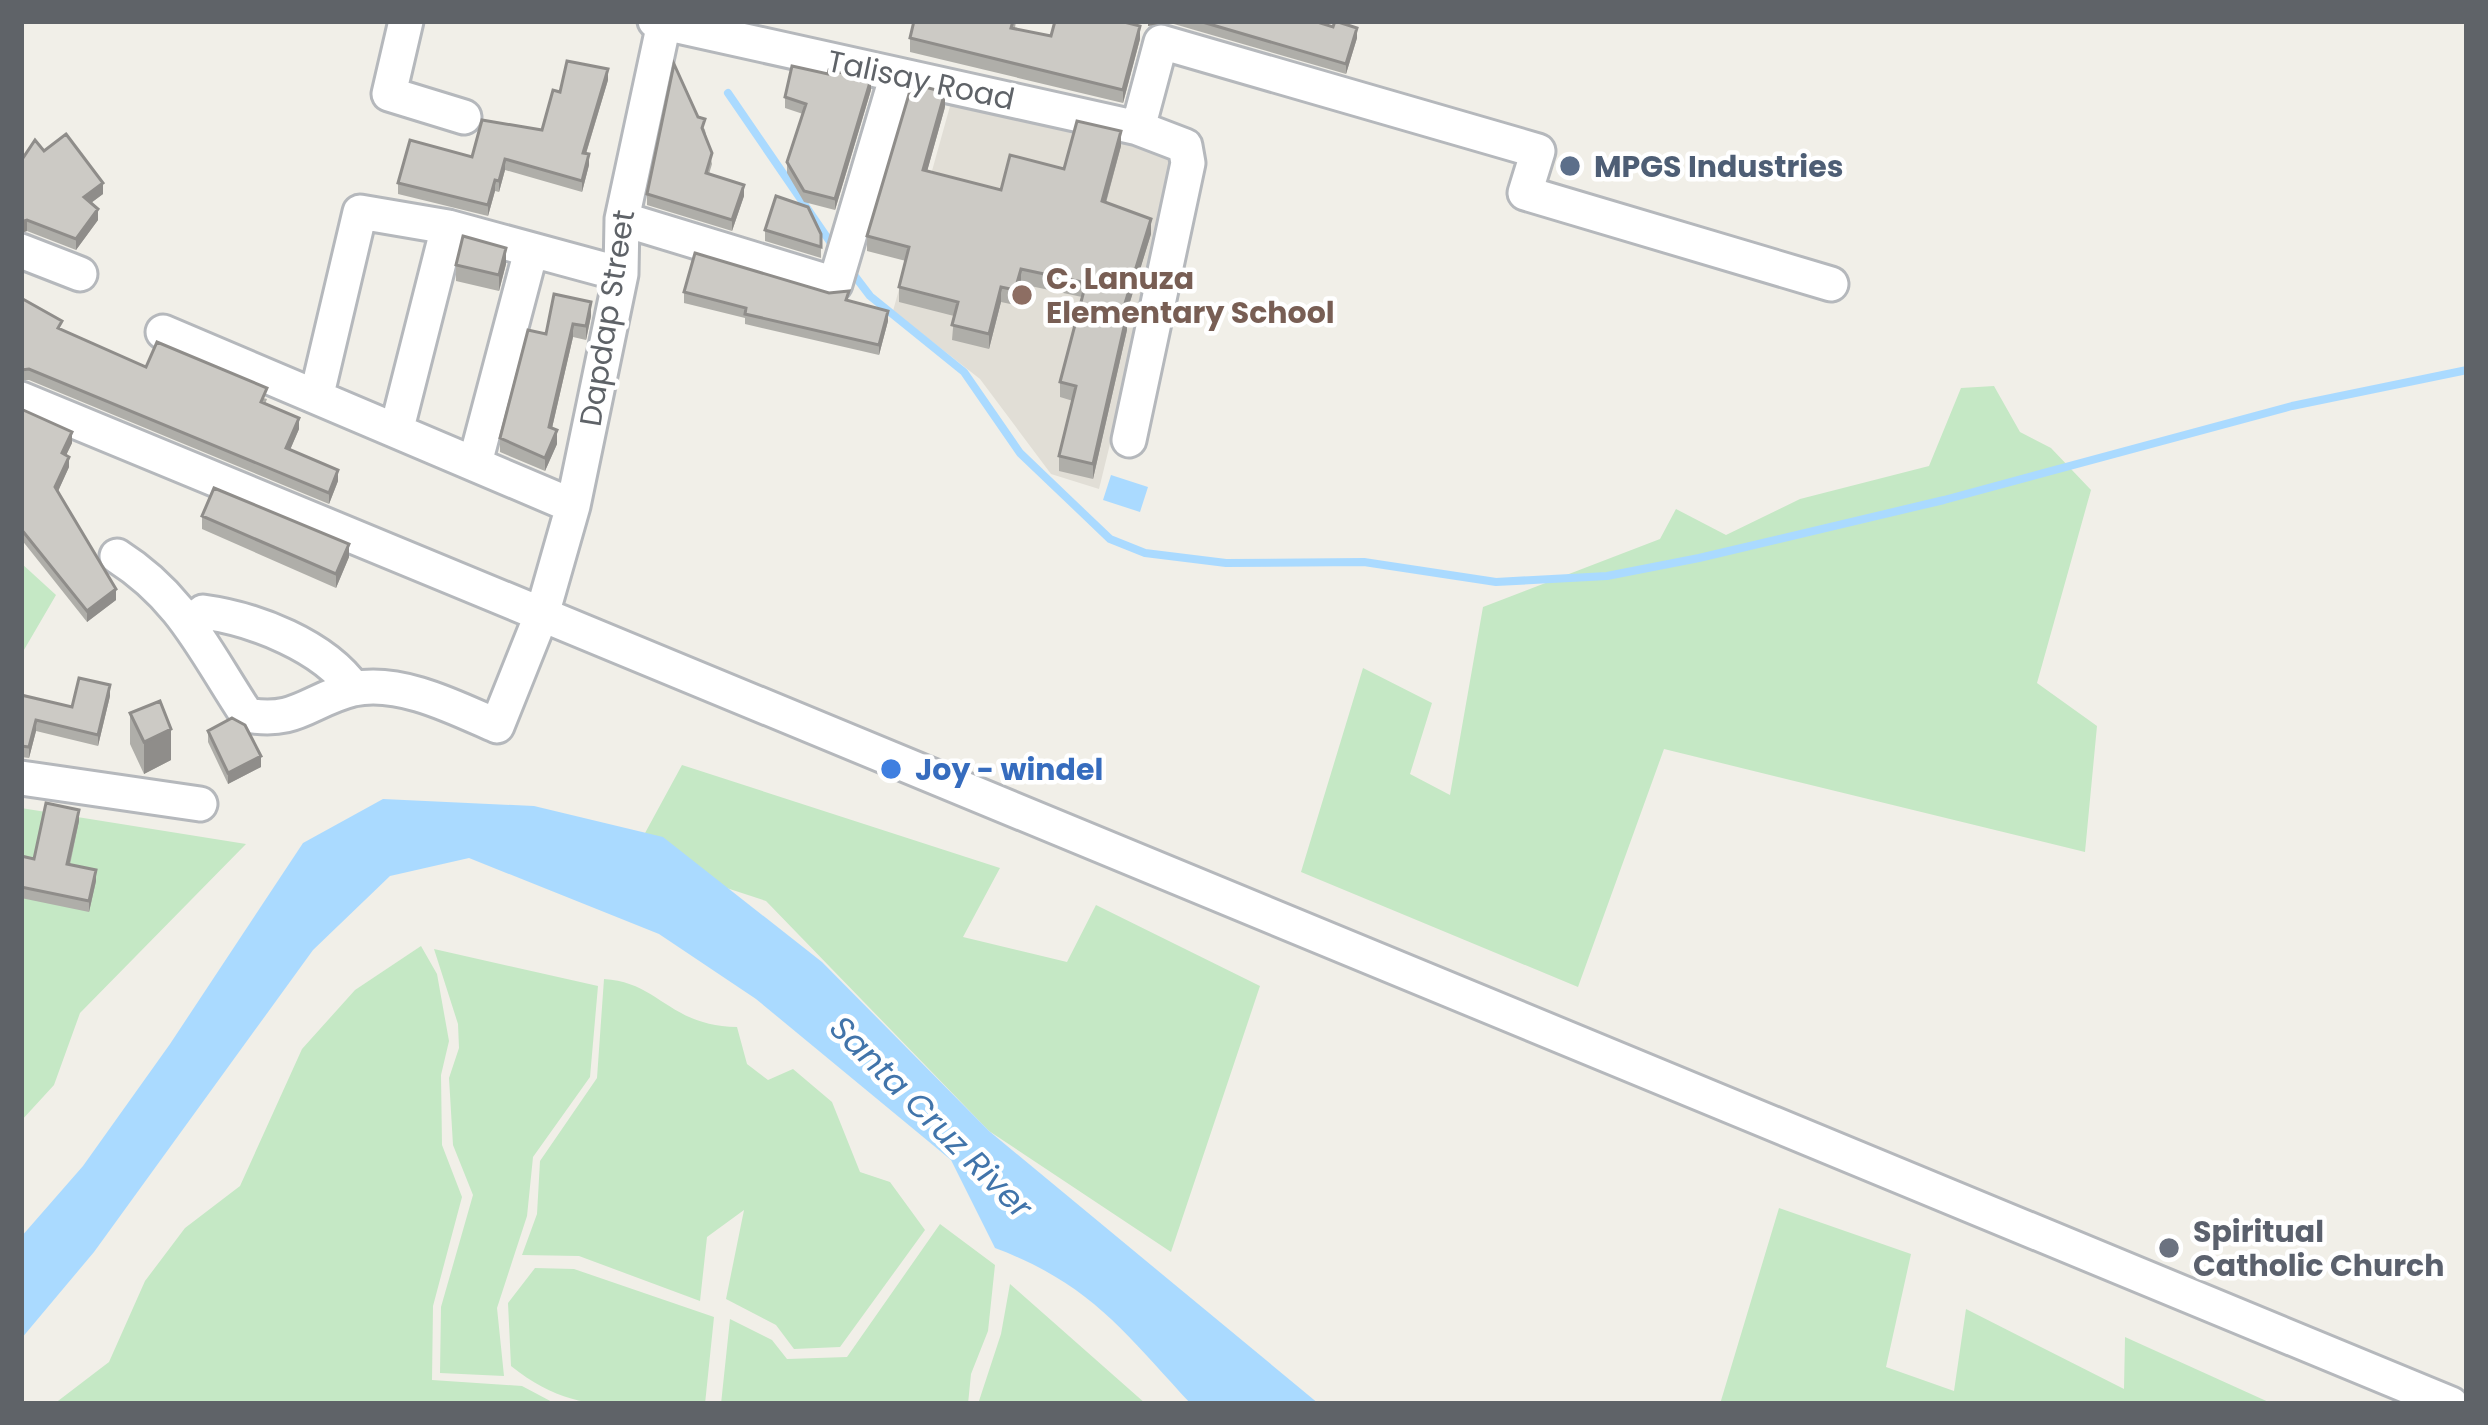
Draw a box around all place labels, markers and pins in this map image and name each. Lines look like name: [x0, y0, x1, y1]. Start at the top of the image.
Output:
place label: MPGS Industries: [1594, 145, 1843, 188]
marker: MPGS Industries: [1557, 153, 1583, 179]
place label: C. Lanuza Elementary School: [1046, 257, 1335, 334]
marker: C. Lanuza Elementary School: [1009, 282, 1035, 308]
place label: Joy - windel: [915, 748, 1103, 791]
marker: Joy - windel: [878, 756, 904, 782]
place label: Spiritual Catholic Church: [2193, 1210, 2444, 1287]
marker: Spiritual Catholic Church: [2156, 1235, 2182, 1261]

